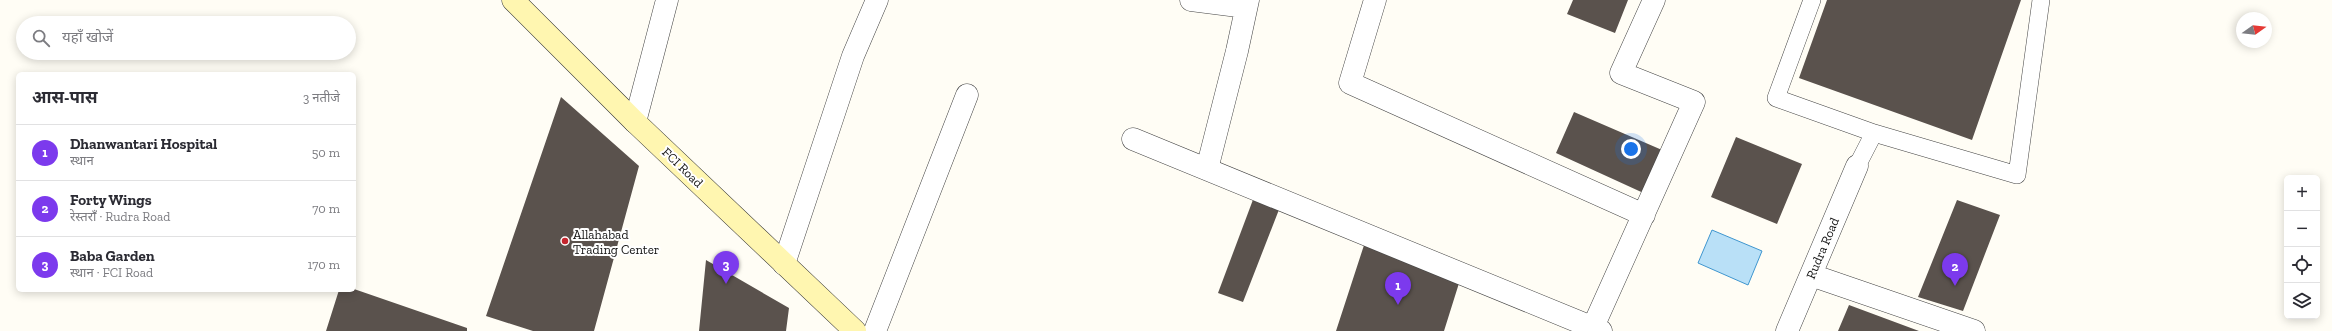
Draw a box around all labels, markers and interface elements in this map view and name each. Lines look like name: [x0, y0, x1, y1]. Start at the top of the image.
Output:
north arrow: [2236, 12, 2272, 48]
search box: [16, 16, 356, 60]
icon: search: [30, 27, 52, 49]
text: यहाँ खोजें: [62, 28, 113, 46]
text: आस-पास: [32, 87, 97, 107]
text: 3 नतीजे: [303, 90, 340, 105]
text: Dhanwantari Hospital: [70, 135, 217, 153]
your location: [1621, 139, 1641, 159]
street label: FCI Road: [659, 144, 706, 190]
text: 1: [42, 145, 48, 160]
text: 50 m: [312, 145, 340, 160]
text: स्थान: [70, 153, 94, 168]
map controls: [2284, 175, 2320, 319]
button: +: [2284, 175, 2320, 211]
text: Forty Wings: [70, 191, 152, 209]
text: 2: [42, 201, 48, 216]
text: 70 m: [312, 201, 340, 216]
text: रेस्तराँ · Rudra Road: [70, 209, 170, 224]
button: −: [2284, 211, 2320, 247]
street label: Rudra Road: [1803, 215, 1842, 281]
place label: Allahabad Trading Center: [573, 227, 659, 257]
marker: Allahabad Trading Center: [560, 236, 570, 246]
text: Baba Garden: [70, 247, 155, 265]
button: locate: [2284, 247, 2320, 283]
pin: 3: [713, 251, 739, 284]
pin: 2: [1942, 253, 1968, 286]
text: 3: [42, 257, 48, 272]
text: 170 m: [307, 257, 340, 272]
text: स्थान · FCI Road: [70, 265, 153, 280]
pin: 1: [1385, 272, 1411, 305]
button: layers: [2284, 283, 2320, 319]

